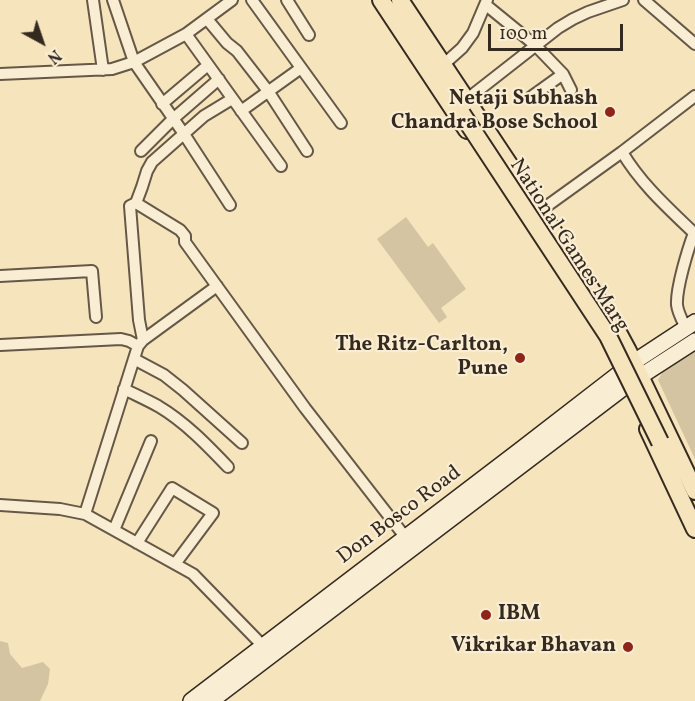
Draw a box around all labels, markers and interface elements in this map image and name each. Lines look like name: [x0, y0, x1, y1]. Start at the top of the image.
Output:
north arrow: [12, 12, 72, 72]
scale bar: [491, 12, 626, 50]
text: 100 m: [499, 22, 548, 47]
text: N: [42, 44, 65, 68]
place label: Netaji Subhash Chandra Bose School: [391, 87, 598, 137]
marker: Netaji Subhash Chandra Bose School: [603, 105, 617, 119]
street label: National Games Marg: [503, 155, 633, 337]
place label: The Ritz-Carlton, Pune: [335, 333, 508, 383]
marker: The Ritz-Carlton, Pune: [513, 351, 527, 365]
street label: Don Bosco Road: [333, 461, 467, 571]
place label: IBM: [498, 602, 540, 628]
marker: IBM: [479, 608, 493, 622]
place label: Vikrikar Bhavan: [451, 634, 616, 660]
marker: Vikrikar Bhavan: [621, 640, 635, 654]

